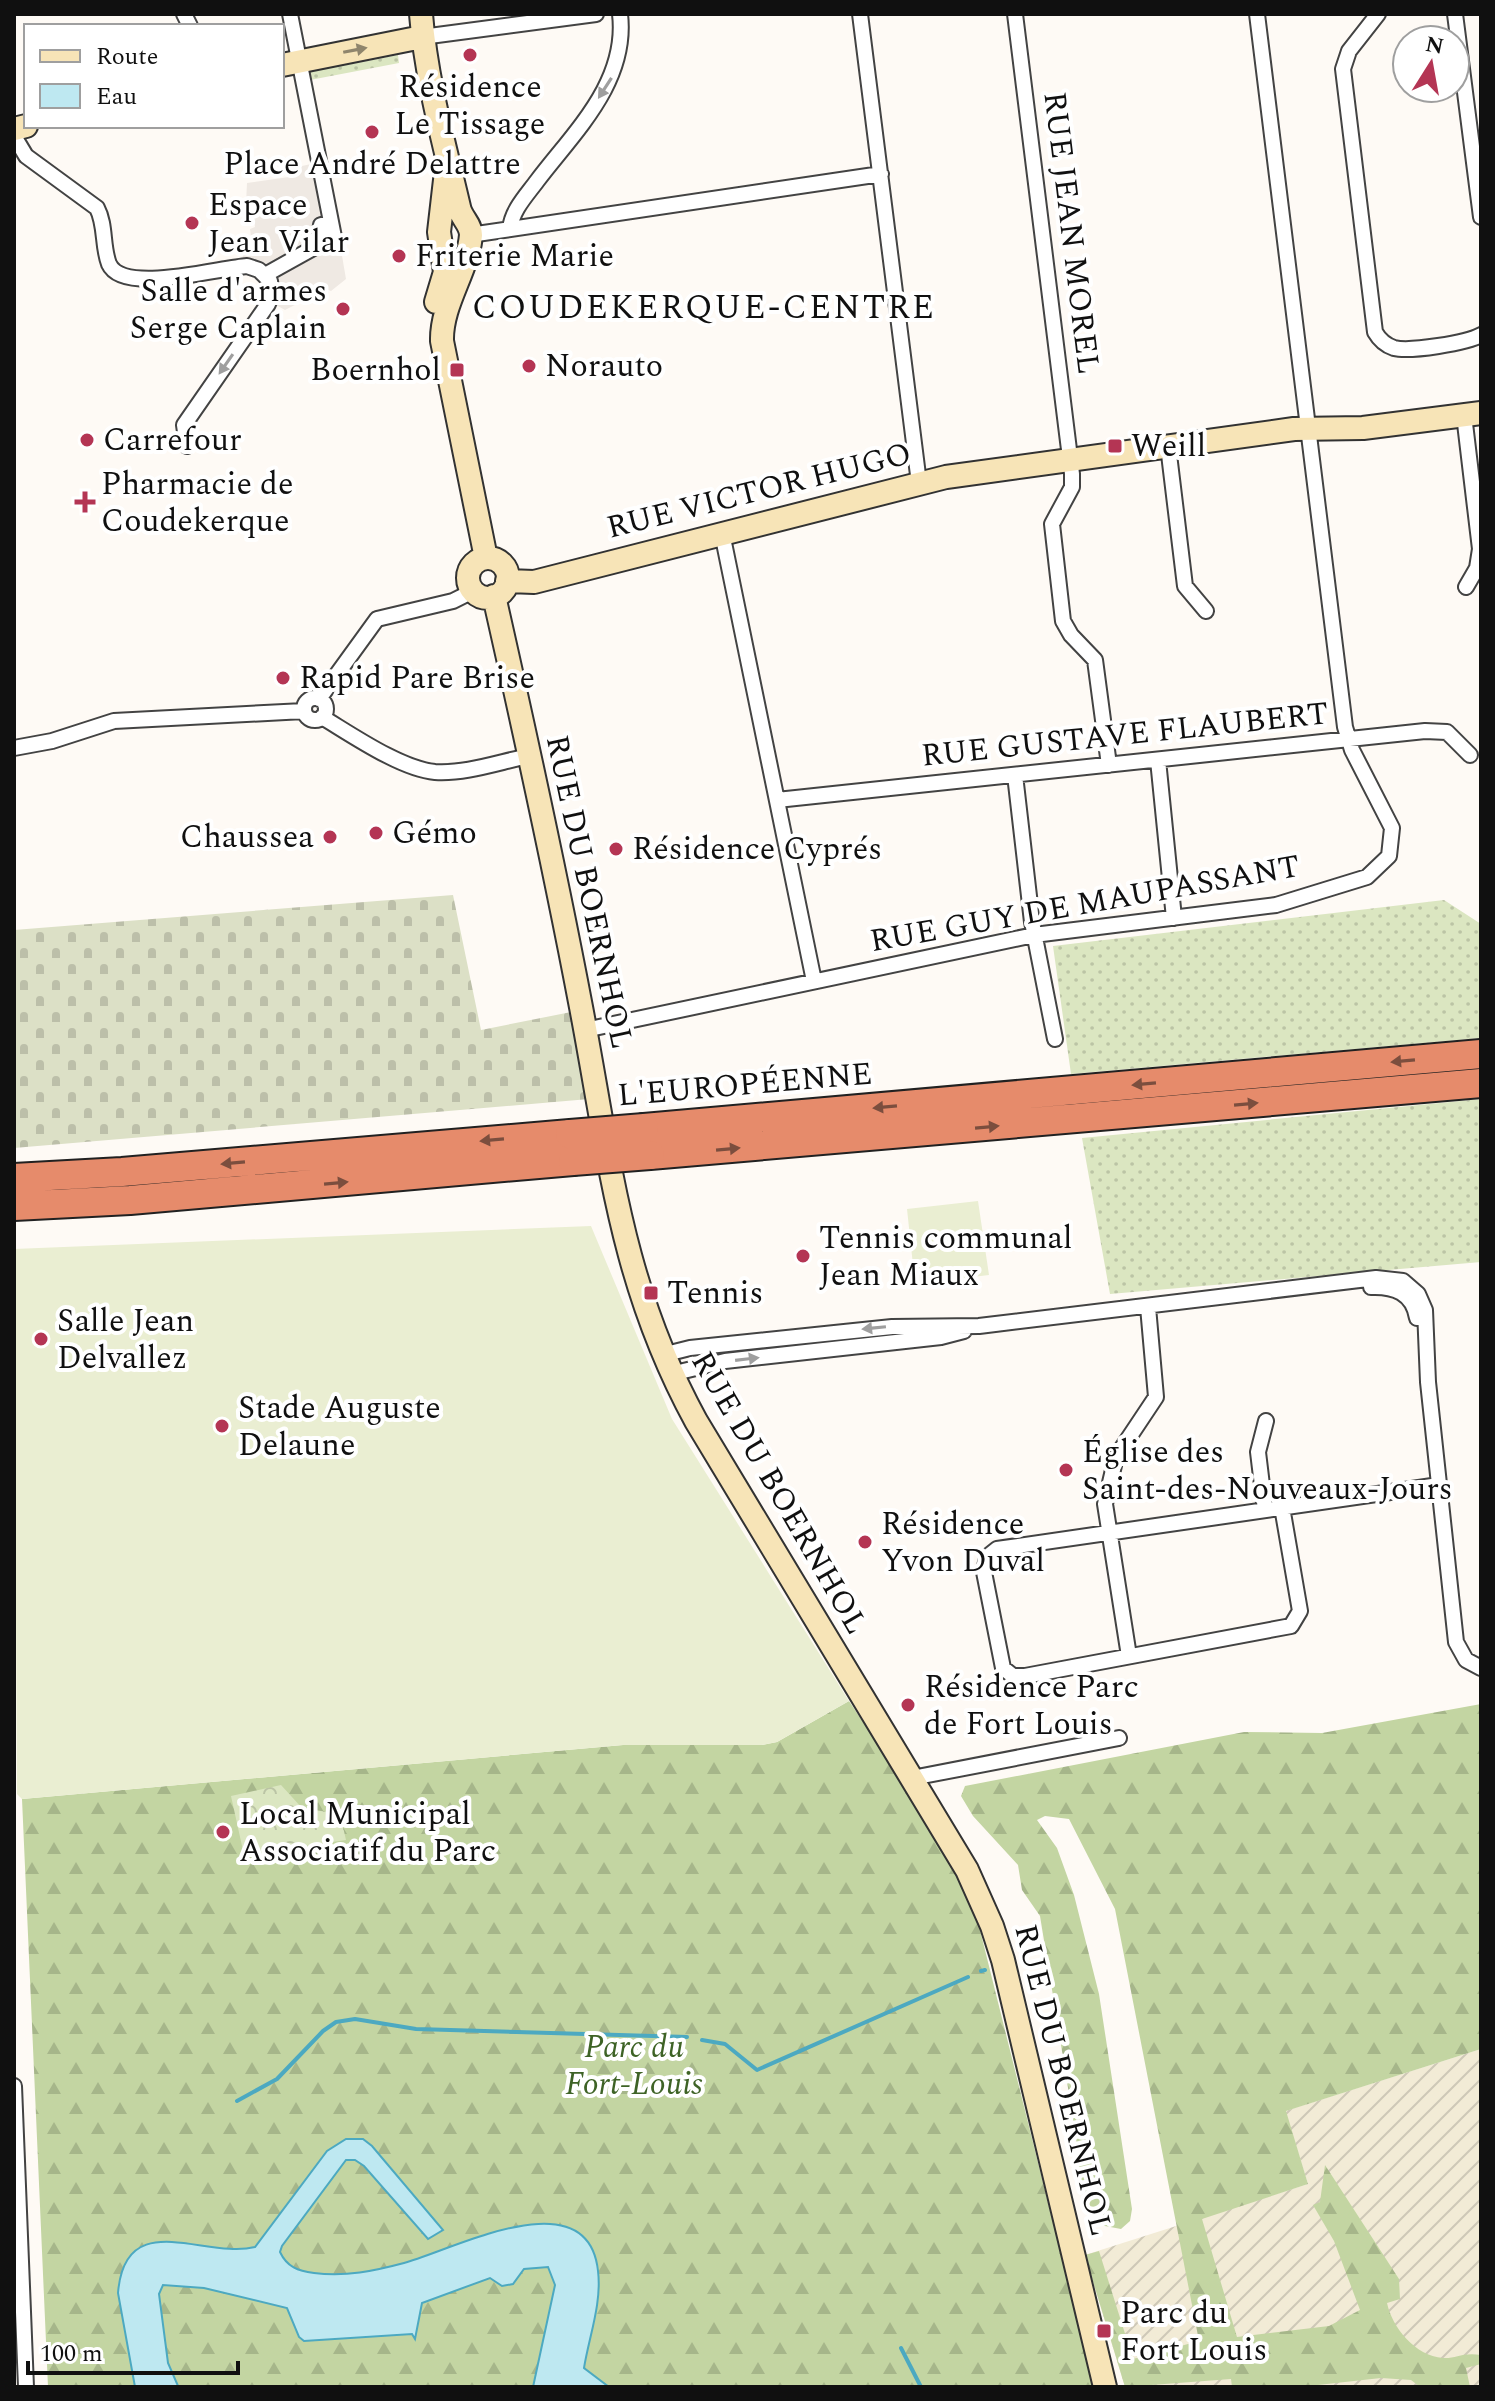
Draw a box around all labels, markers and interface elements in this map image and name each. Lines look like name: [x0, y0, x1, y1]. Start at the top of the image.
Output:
legend: [24, 24, 284, 128]
north arrow: [1391, 24, 1471, 104]
text: N: [1423, 28, 1447, 64]
text: Route: [96, 39, 158, 75]
one-way arrow: [342, 43, 367, 56]
marker: Résidence Le Tissage: [461, 46, 479, 64]
place label: Résidence Le Tissage: [395, 63, 545, 149]
one-way arrow: [598, 78, 613, 99]
text: Eau: [96, 79, 137, 115]
street label: RUE JEAN MOREL: [1029, 89, 1113, 377]
marker: Place André Delattre: [363, 123, 381, 141]
place label: Place André Delattre: [223, 140, 521, 189]
place label: Espace Jean Vilar: [208, 181, 349, 267]
marker: Espace Jean Vilar: [183, 214, 201, 232]
place label: Friterie Marie: [415, 232, 614, 281]
marker: Friterie Marie: [390, 247, 408, 265]
place label: Salle d'armes Serge Caplain: [130, 267, 327, 353]
district label: COUDEKERQUE-CENTRE: [472, 282, 936, 334]
marker: Salle d'armes Serge Caplain: [334, 300, 352, 318]
place label: Norauto: [545, 342, 663, 391]
place label: Boernhol: [310, 346, 441, 395]
one-way arrow: [219, 354, 234, 375]
marker: Norauto: [520, 357, 538, 375]
marker: Boernhol: [448, 361, 466, 379]
place label: Carrefour: [103, 416, 242, 465]
place label: Weill: [1131, 422, 1206, 471]
street label: RUE VICTOR HUGO: [601, 429, 917, 553]
marker: Carrefour: [78, 431, 96, 449]
marker: Weill: [1106, 437, 1124, 455]
place label: Pharmacie de Coudekerque: [101, 460, 293, 546]
marker: Pharmacie de Coudekerque: [76, 493, 94, 511]
place label: Rapid Pare Brise: [299, 654, 535, 703]
marker: Rapid Pare Brise: [274, 669, 292, 687]
street label: RUE GUSTAVE FLAUBERT: [919, 689, 1331, 781]
street label: RUE DU BOERNHOL: [532, 731, 646, 1053]
place label: Gémo: [392, 809, 477, 858]
place label: Chaussea: [180, 813, 314, 862]
marker: Gémo: [367, 824, 385, 842]
place label: Résidence Cyprés: [632, 825, 882, 874]
marker: Chaussea: [321, 828, 339, 846]
marker: Résidence Cyprés: [607, 840, 625, 858]
street label: RUE GUY DE MAUPASSANT: [866, 842, 1304, 966]
street label: L'EUROPÉENNE: [616, 1049, 874, 1121]
one-way arrow: [1390, 1054, 1415, 1067]
one-way arrow: [1131, 1077, 1156, 1090]
one-way arrow: [1234, 1097, 1259, 1110]
one-way arrow: [872, 1100, 897, 1113]
one-way arrow: [975, 1120, 1000, 1133]
one-way arrow: [479, 1134, 504, 1147]
one-way arrow: [716, 1142, 741, 1155]
one-way arrow: [220, 1157, 245, 1170]
one-way arrow: [324, 1176, 349, 1189]
place label: Tennis communal Jean Miaux: [819, 1214, 1072, 1300]
marker: Tennis communal Jean Miaux: [794, 1247, 812, 1265]
place label: Tennis: [667, 1269, 763, 1318]
marker: Tennis: [642, 1284, 660, 1302]
place label: Salle Jean Delvallez: [57, 1297, 194, 1383]
one-way arrow: [861, 1322, 886, 1335]
marker: Salle Jean Delvallez: [32, 1330, 50, 1348]
street label: RUE DU BOERNHOL: [678, 1342, 880, 1644]
one-way arrow: [735, 1352, 760, 1365]
place label: Stade Auguste Delaune: [238, 1384, 441, 1470]
marker: Stade Auguste Delaune: [213, 1417, 231, 1435]
place label: Église des Saint-des-Nouveaux-Jours: [1082, 1428, 1453, 1514]
marker: Église des Saint-des-Nouveaux-Jours: [1057, 1461, 1075, 1479]
place label: Résidence Yvon Duval: [881, 1500, 1045, 1586]
marker: Résidence Yvon Duval: [856, 1533, 874, 1551]
place label: Résidence Parc de Fort Louis: [924, 1663, 1139, 1749]
marker: Résidence Parc de Fort Louis: [899, 1696, 917, 1714]
place label: Local Municipal Associatif du Parc: [239, 1790, 496, 1876]
marker: Local Municipal Associatif du Parc: [214, 1823, 232, 1841]
street label: RUE DU BOERNHOL: [1001, 1919, 1125, 2241]
park label: Parc du Fort-Louis: [565, 2023, 703, 2109]
place label: Parc du Fort Louis: [1120, 2289, 1267, 2375]
marker: Parc du Fort Louis: [1095, 2322, 1113, 2340]
scale bar: [28, 2325, 238, 2375]
text: 100 m: [40, 2336, 103, 2372]

